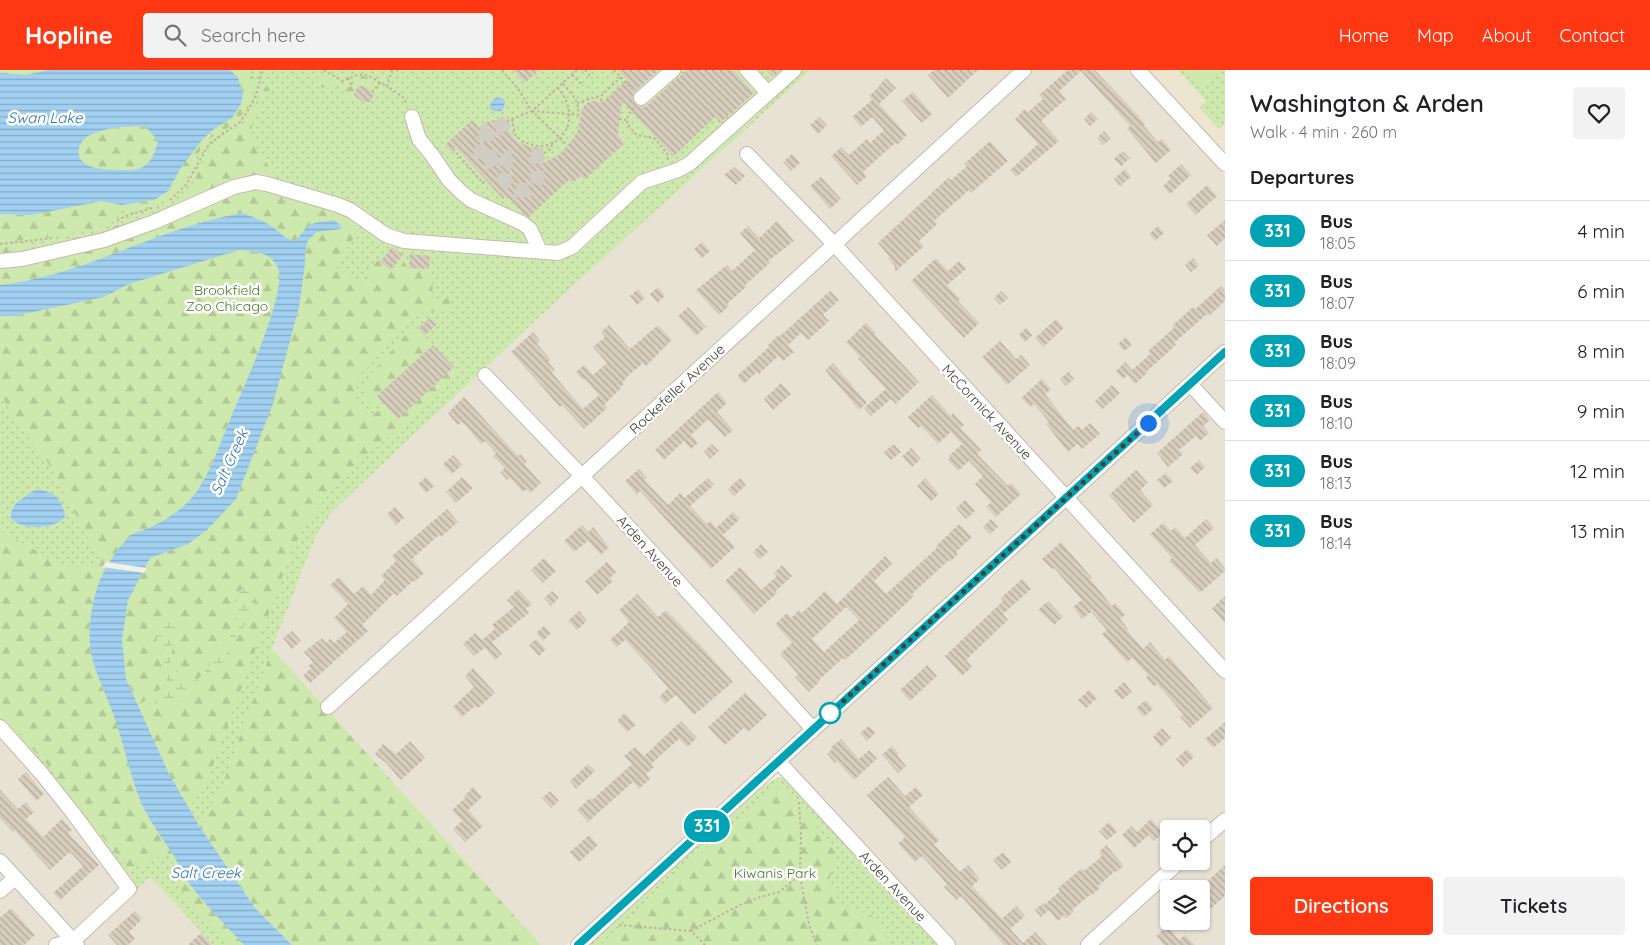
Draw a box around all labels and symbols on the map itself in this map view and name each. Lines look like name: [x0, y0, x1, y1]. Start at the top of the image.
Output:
water label: Swan Lake: [8, 108, 83, 127]
park label: Brookfield Zoo Chicago: [186, 281, 268, 315]
street label: Rockefeller Avenue: [626, 340, 728, 438]
street label: McCormick Avenue: [938, 361, 1036, 464]
your location: [1136, 411, 1161, 436]
water label: Salt Creek: [206, 424, 253, 498]
street label: Arden Avenue: [613, 511, 687, 591]
unlabelled marker: [819, 702, 841, 724]
line badge: 331: [678, 810, 736, 842]
street label: Arden Avenue: [856, 847, 930, 925]
water label: Salt Creek: [171, 863, 243, 882]
park label: Kiwanis Park: [734, 864, 816, 882]

